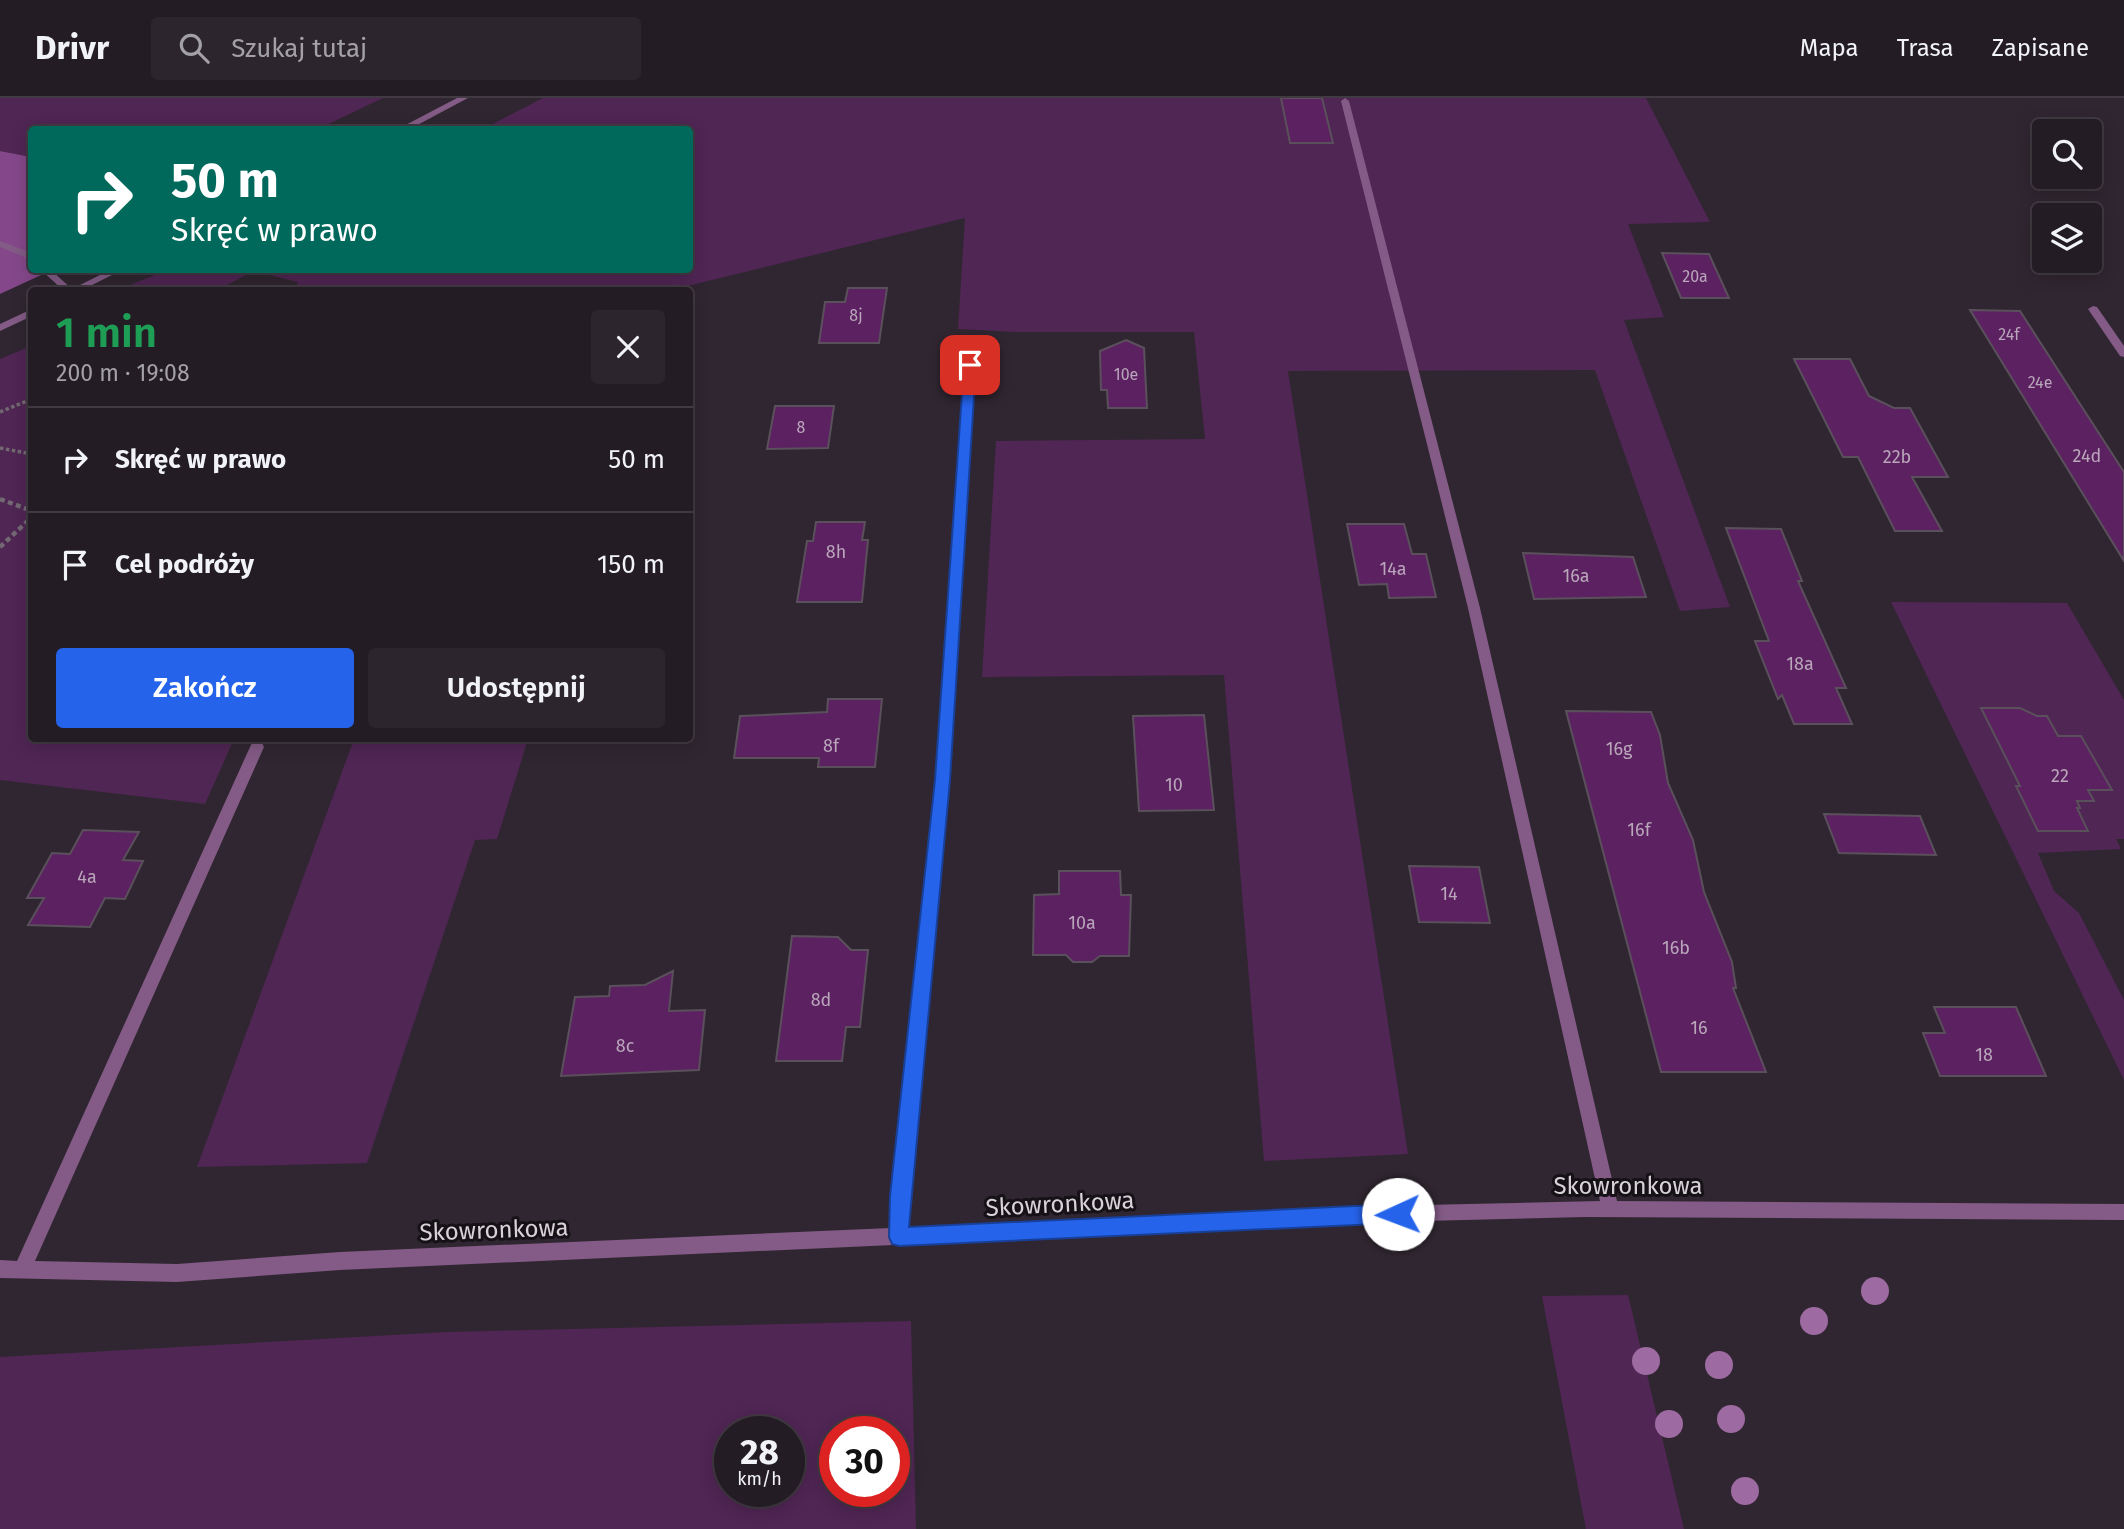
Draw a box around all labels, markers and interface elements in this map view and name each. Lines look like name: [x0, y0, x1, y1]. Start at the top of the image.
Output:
search box: [151, 17, 641, 80]
text: Drivr: [35, 28, 109, 68]
icon: search: [175, 29, 213, 67]
text: Szukaj tutaj: [231, 33, 367, 64]
text: Mapa: [1800, 34, 1859, 62]
text: Trasa: [1897, 34, 1954, 62]
text: Zapisane: [1992, 34, 2089, 62]
map controls: [2032, 119, 2102, 273]
button: search: [2032, 119, 2102, 189]
text: 50 m: [171, 151, 279, 210]
icon: right: [56, 154, 147, 245]
button: layers: [2032, 203, 2102, 273]
text: Skręć w prawo: [171, 211, 378, 249]
house number: 20a: [1682, 267, 1708, 286]
house number: 8j: [849, 306, 863, 325]
text: 1 min: [56, 308, 157, 358]
button: close: [591, 310, 665, 384]
house number: 24f: [1998, 325, 2021, 344]
pin: [940, 335, 1000, 395]
icon: arrive: [951, 346, 989, 384]
text: 200 m · 19:08: [56, 359, 190, 387]
house number: 10e: [1114, 365, 1138, 384]
house number: 24e: [2028, 373, 2052, 392]
house number: 8: [797, 418, 806, 437]
icon: right: [56, 441, 94, 479]
text: Skręć w prawo: [115, 444, 286, 475]
text: 50 m: [608, 444, 665, 475]
house number: 24d: [2073, 445, 2101, 467]
house number: 22b: [1883, 446, 1911, 468]
house number: 8h: [826, 541, 846, 563]
icon: arrive: [56, 546, 94, 584]
text: Cel podróży: [115, 549, 254, 580]
text: 150 m: [597, 549, 665, 580]
house number: 14a: [1379, 558, 1407, 580]
house number: 16a: [1562, 565, 1590, 587]
button: Zakończ: [56, 648, 354, 728]
button: Udostępnij: [368, 648, 665, 728]
house number: 18a: [1786, 653, 1814, 675]
house number: 8f: [823, 735, 841, 757]
house number: 16g: [1606, 738, 1633, 760]
house number: 22: [2051, 765, 2069, 787]
house number: 10: [1165, 774, 1183, 796]
house number: 16f: [1627, 819, 1653, 841]
house number: 4a: [77, 866, 97, 888]
house number: 14: [1440, 883, 1458, 905]
house number: 10a: [1068, 912, 1096, 934]
house number: 16b: [1662, 937, 1690, 959]
house number: 8d: [811, 989, 831, 1011]
house number: 16: [1690, 1017, 1708, 1039]
house number: 8c: [616, 1035, 635, 1057]
house number: 18: [1975, 1044, 1993, 1066]
street label: Skowronkowa: [1553, 1172, 1703, 1200]
position arrow: [1361, 1177, 1435, 1251]
street label: Skowronkowa: [985, 1186, 1135, 1222]
street label: Skowronkowa: [419, 1213, 569, 1247]
speed limit sign: 30: [819, 1416, 910, 1507]
text: 28: [740, 1431, 779, 1473]
text: km/h: [737, 1468, 782, 1490]

